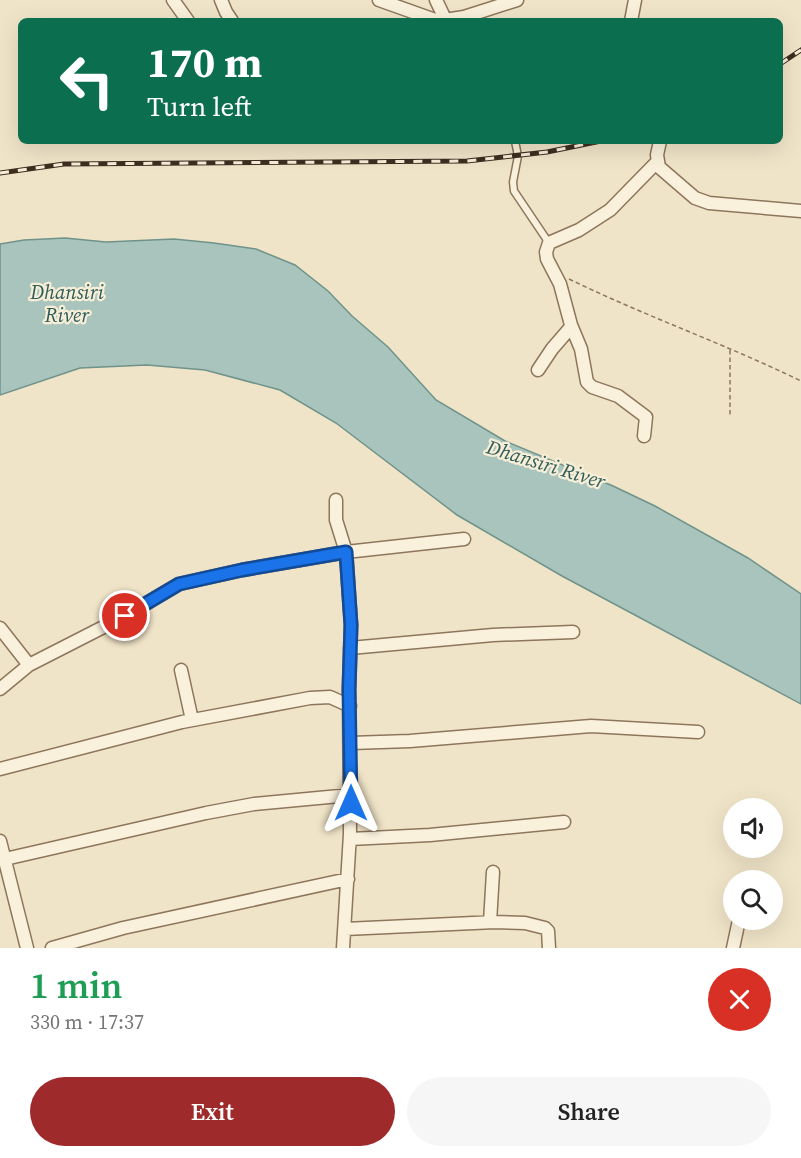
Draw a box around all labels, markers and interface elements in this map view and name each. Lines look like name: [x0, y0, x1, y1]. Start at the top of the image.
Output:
text: 170 m: [147, 33, 262, 91]
icon: left: [48, 42, 126, 120]
text: Turn left: [147, 88, 251, 125]
water label: Dhansiri River: [29, 278, 104, 329]
water label: Dhansiri River: [482, 432, 610, 496]
pin: [99, 590, 150, 641]
icon: arrive: [108, 599, 141, 632]
position arrow: [319, 771, 383, 835]
map controls: [723, 798, 783, 930]
button: sound: [723, 798, 783, 858]
button: search: [723, 870, 783, 930]
text: 1 min: [30, 961, 122, 1010]
button: close: [708, 968, 771, 1031]
text: 330 m · 17:37: [30, 1008, 144, 1036]
button: Exit: [30, 1077, 395, 1146]
button: Share: [407, 1077, 771, 1146]

